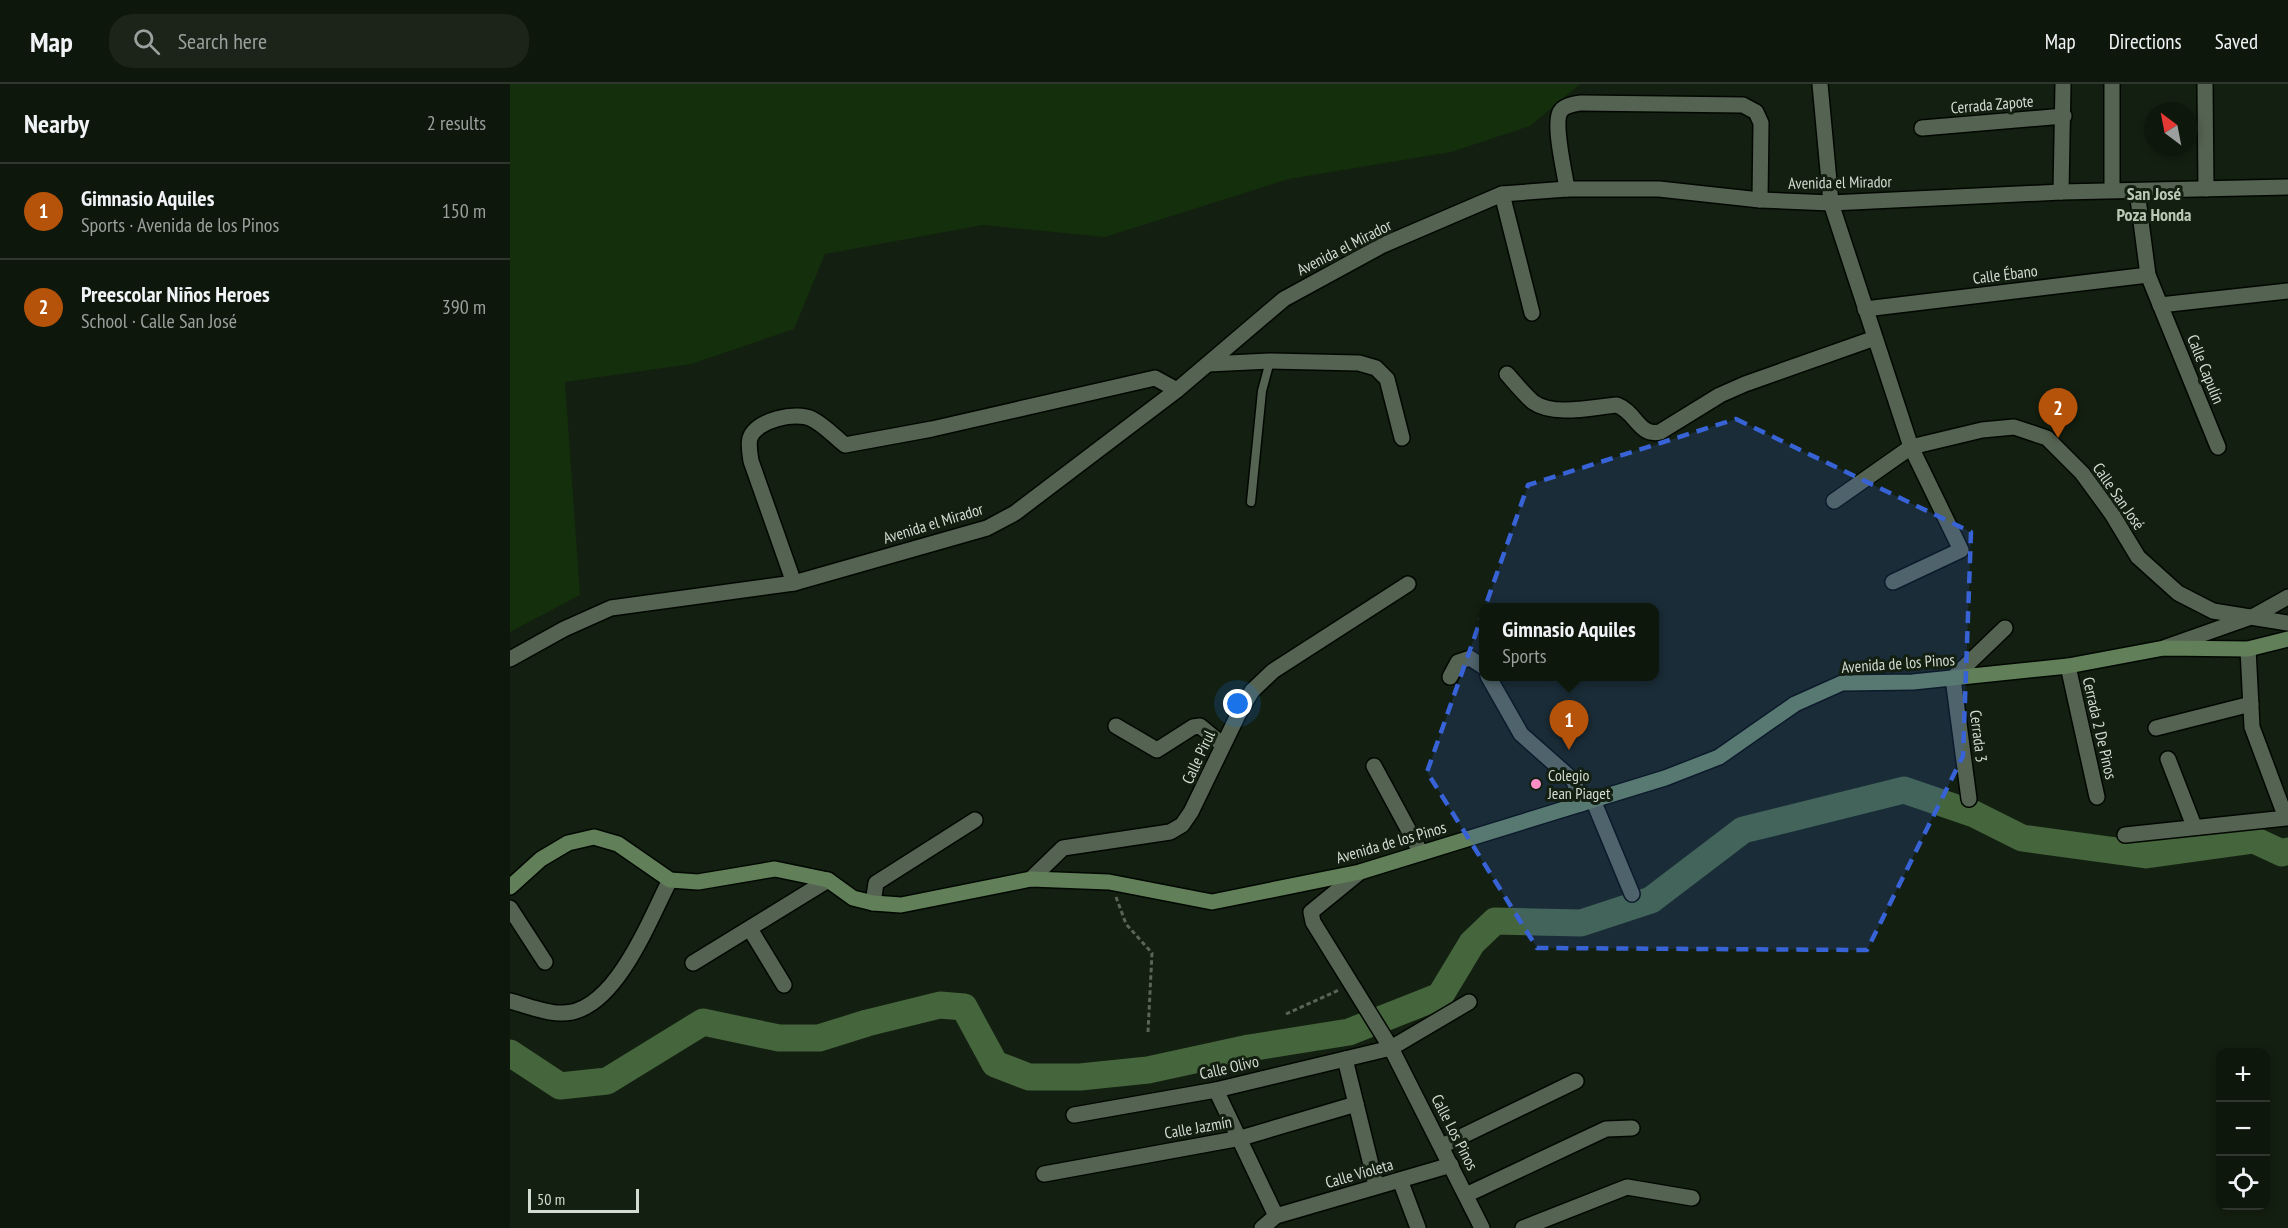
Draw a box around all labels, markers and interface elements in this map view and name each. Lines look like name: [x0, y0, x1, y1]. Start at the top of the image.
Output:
search box: [109, 14, 529, 68]
text: Map: [30, 23, 73, 60]
icon: search: [130, 25, 163, 58]
text: Search here: [178, 27, 267, 55]
text: Map: [2045, 28, 2076, 55]
text: Directions: [2109, 28, 2182, 55]
text: Saved: [2215, 28, 2258, 55]
street label: Cerrada Zapote: [1950, 90, 2034, 118]
north arrow: [2144, 102, 2198, 156]
text: Nearby: [24, 107, 89, 140]
text: 2 results: [427, 110, 486, 136]
street label: Avenida el Mirador: [1788, 171, 1893, 193]
district label: San José Poza Honda: [2116, 182, 2192, 226]
text: Gimnasio Aquiles: [81, 184, 214, 212]
text: 1: [39, 198, 48, 224]
text: 150 m: [442, 198, 486, 224]
text: Sports · Avenida de los Pinos: [81, 212, 279, 238]
street label: Avenida el Mirador: [1293, 214, 1395, 279]
street label: Calle Ébano: [1971, 260, 2039, 288]
text: Preescolar Niños Heroes: [81, 280, 270, 308]
text: 2: [39, 294, 48, 320]
text: 390 m: [442, 294, 486, 320]
text: School · Calle San José: [81, 308, 237, 334]
street label: Calle Capulín: [2183, 332, 2229, 406]
pin: 2: [2038, 388, 2078, 438]
street label: Calle San José: [2089, 459, 2149, 533]
street label: Avenida el Mirador: [881, 498, 986, 548]
popup: [1479, 603, 1659, 681]
text: Gimnasio Aquiles: [1502, 615, 1636, 643]
text: Sports: [1502, 643, 1546, 669]
street label: Avenida de los Pinos: [1841, 649, 1955, 677]
street label: Cerrada 2 De Pinos: [2079, 675, 2121, 781]
your location: [1223, 689, 1252, 718]
pin: 1: [1550, 700, 1588, 750]
street label: Cerrada 3: [1966, 709, 1992, 763]
street label: Calle Pirul: [1177, 727, 1219, 787]
place label: Colegio Jean Piaget: [1547, 765, 1611, 803]
marker: Colegio Jean Piaget: [1529, 777, 1543, 791]
street label: Avenida de los Pinos: [1334, 817, 1448, 867]
map controls: [2216, 1048, 2270, 1210]
button: +: [2216, 1048, 2270, 1102]
street label: Calle Olivo: [1197, 1050, 1261, 1084]
street label: Calle Los Pinos: [1427, 1091, 1483, 1173]
button: −: [2216, 1102, 2270, 1156]
street label: Calle Jazmín: [1163, 1111, 1233, 1143]
street label: Calle Violeta: [1323, 1154, 1395, 1192]
button: locate: [2216, 1156, 2270, 1210]
scale bar: [528, 1186, 639, 1214]
text: 50 m: [537, 1189, 565, 1209]

